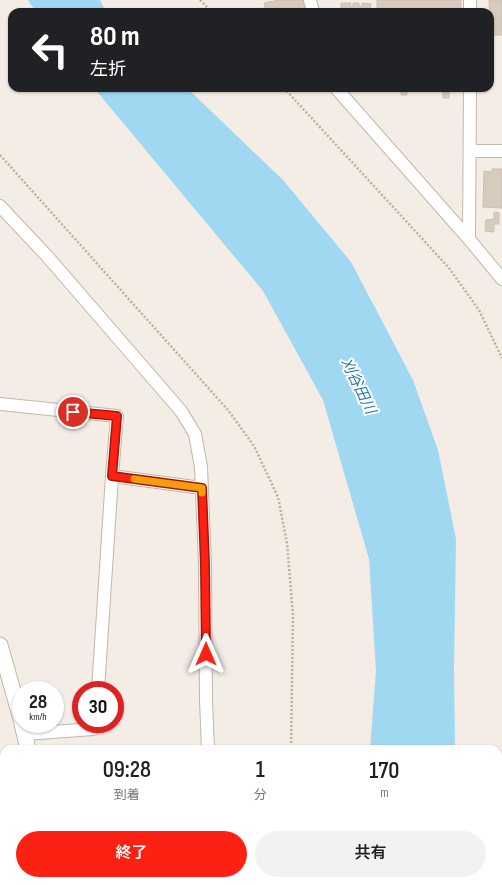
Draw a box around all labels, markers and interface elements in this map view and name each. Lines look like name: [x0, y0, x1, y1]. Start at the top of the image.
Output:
text: 80 m: [90, 20, 139, 53]
icon: left: [24, 24, 76, 76]
text: 左折: [90, 59, 126, 80]
water label: 刈谷田川: [336, 355, 381, 419]
pin: [56, 395, 90, 429]
icon: arrive: [62, 401, 84, 423]
position arrow: [185, 633, 227, 675]
speed limit sign: 30: [72, 681, 124, 733]
text: 28: [29, 690, 47, 714]
text: km/h: [29, 711, 47, 723]
text: 09:28: [103, 755, 151, 784]
text: 1: [256, 755, 265, 784]
text: 170: [369, 756, 399, 785]
text: m: [380, 785, 389, 801]
text: 到着: [114, 787, 140, 803]
text: 分: [254, 787, 267, 803]
button: 終了: [16, 831, 247, 877]
button: 共有: [255, 831, 486, 877]

